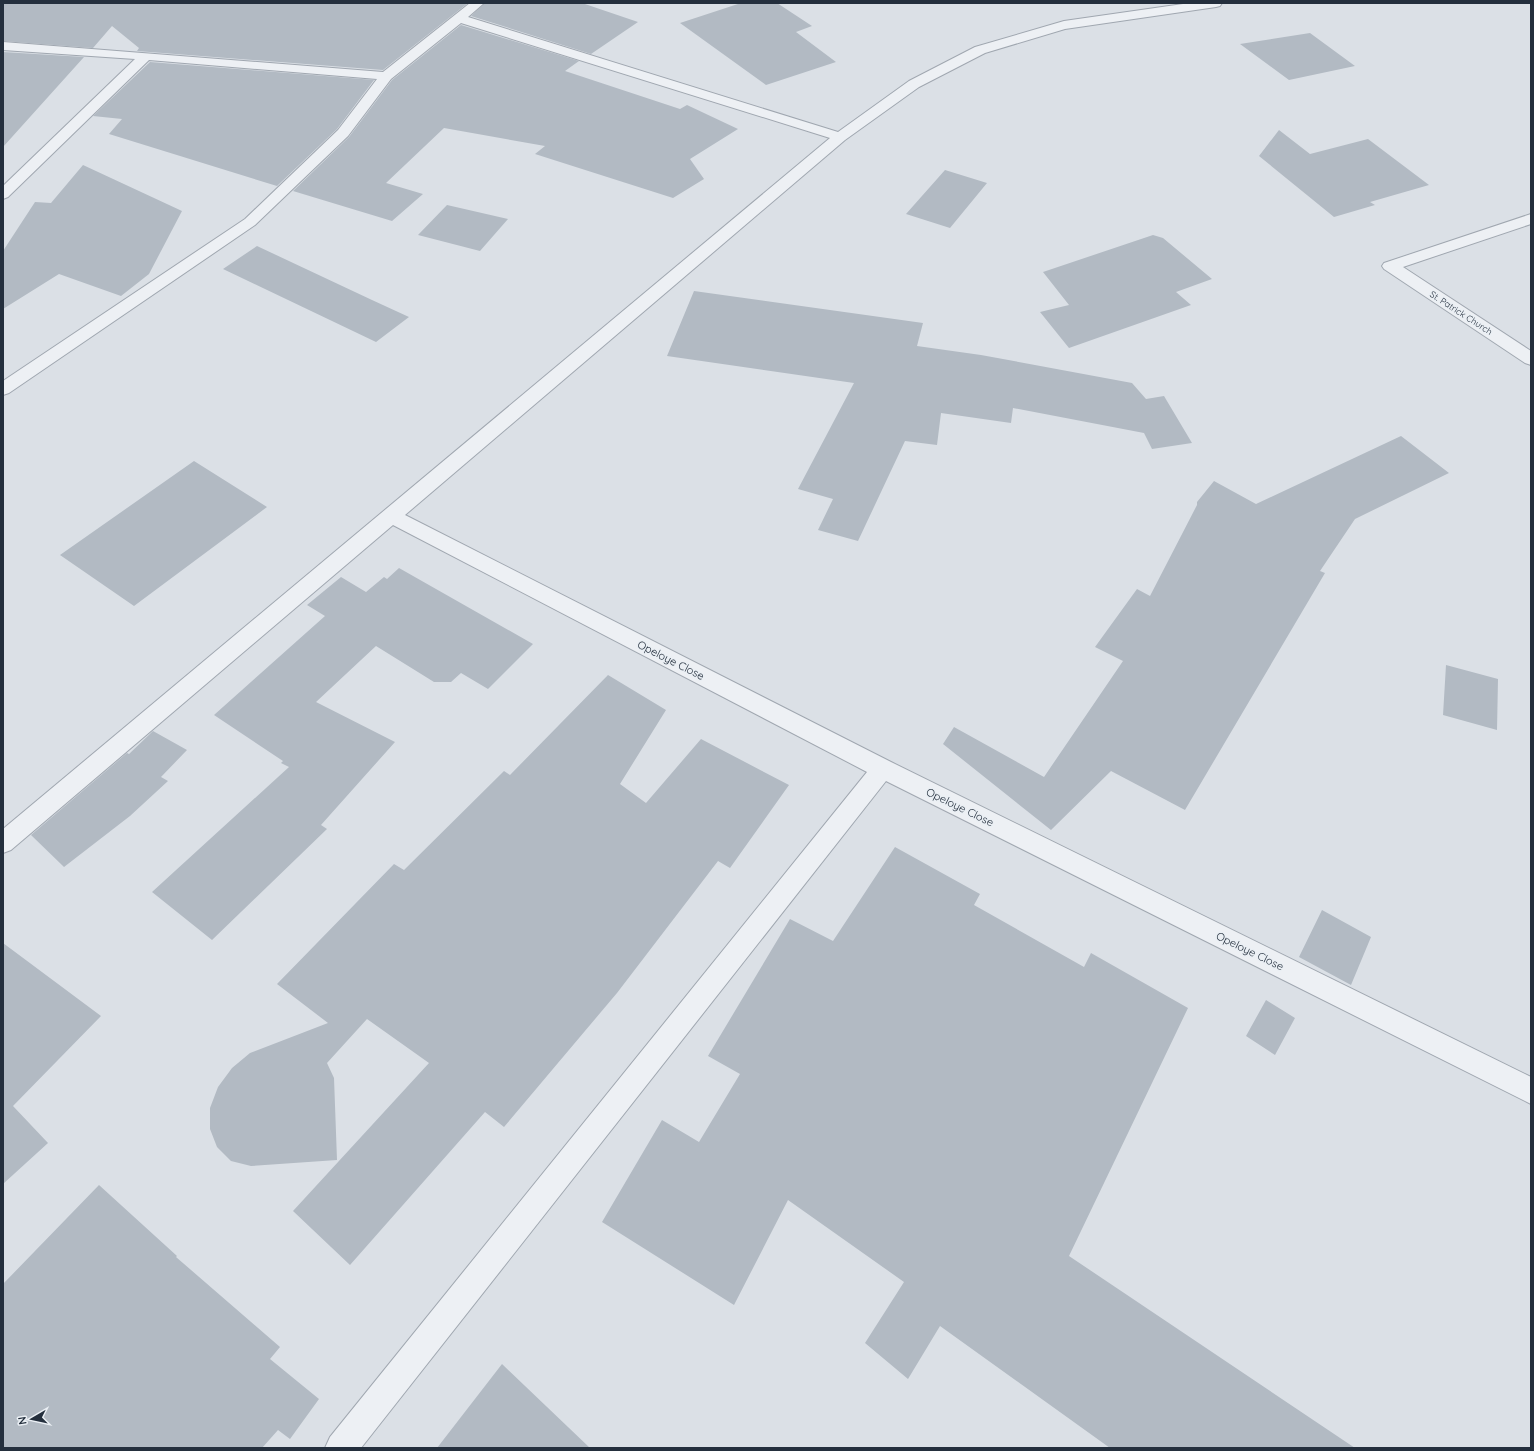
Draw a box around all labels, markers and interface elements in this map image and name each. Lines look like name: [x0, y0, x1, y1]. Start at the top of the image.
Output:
street label: St. Patrick Church: [1428, 288, 1495, 337]
street label: Opeloye Close: [635, 637, 707, 683]
street label: Opeloye Close: [924, 785, 996, 829]
street label: Opeloye Close: [1214, 929, 1286, 973]
north arrow: [12, 1399, 52, 1439]
text: N: [15, 1415, 30, 1426]

